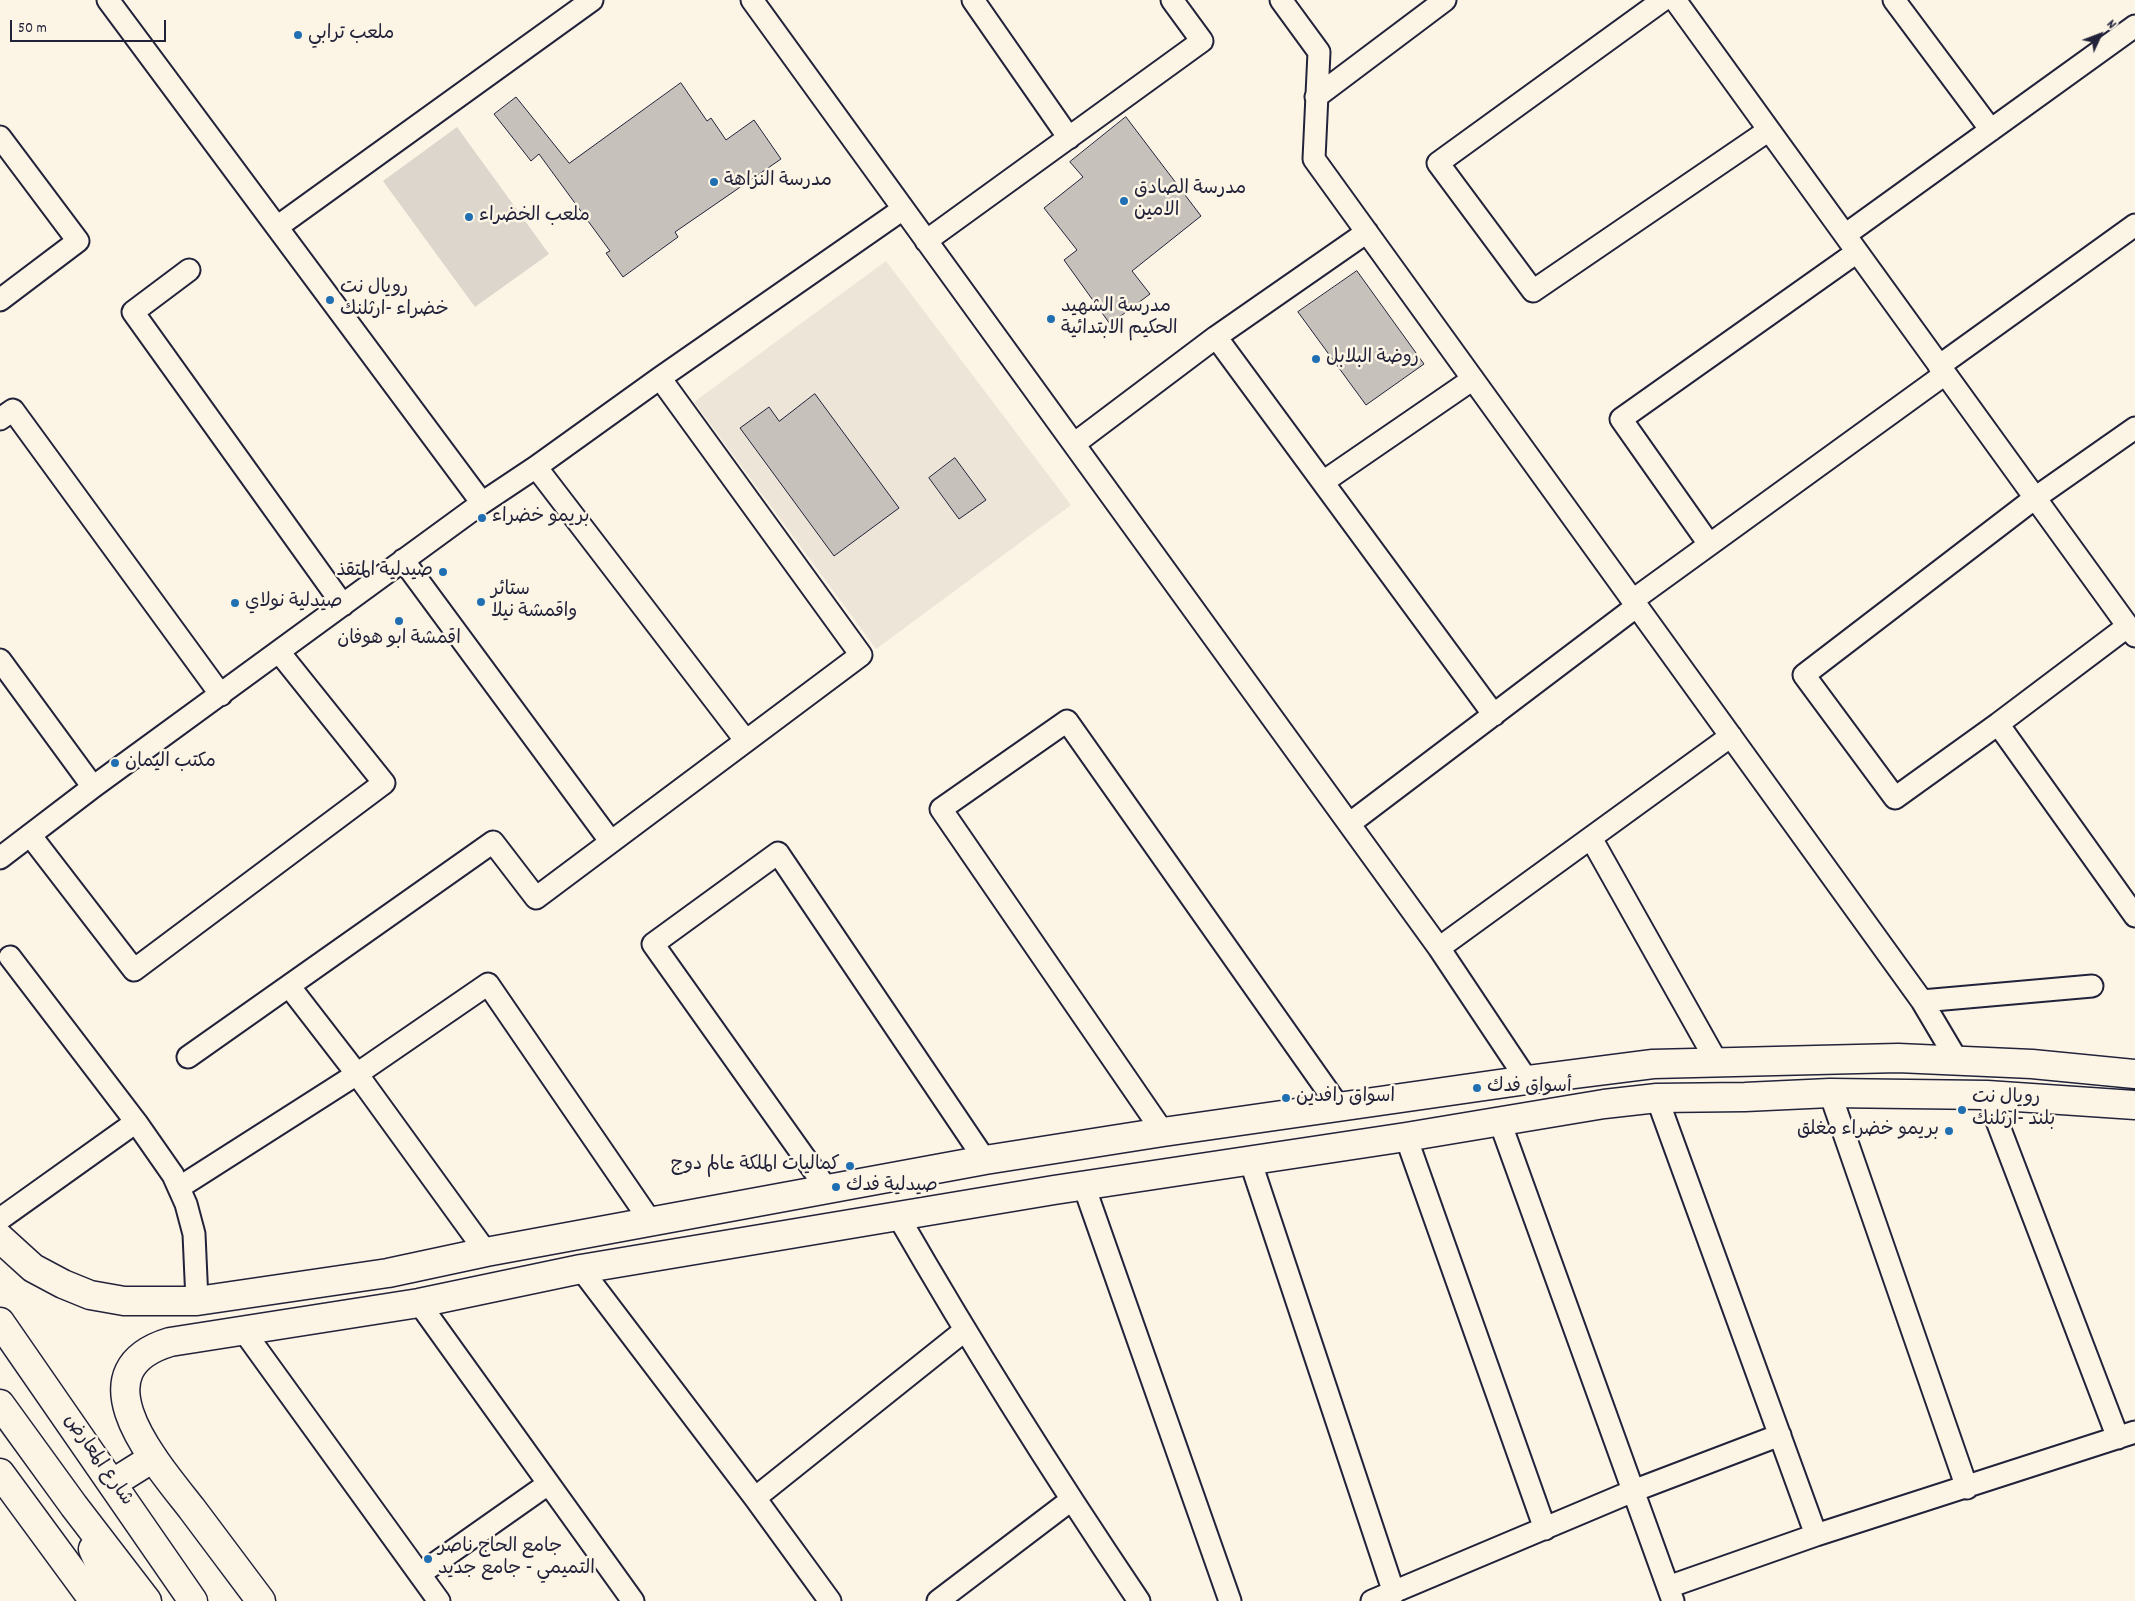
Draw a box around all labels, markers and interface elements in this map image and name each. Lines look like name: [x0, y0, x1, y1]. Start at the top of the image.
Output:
scale bar: [12, 10, 169, 42]
north arrow: [2075, 10, 2125, 60]
text: N: [2101, 15, 2121, 34]
text: 50 m: [18, 18, 47, 40]
place label: ملعب ترابي: [308, 24, 394, 46]
marker: ملعب ترابي: [292, 29, 304, 41]
place label: مدرسة النزاهة: [724, 171, 832, 193]
marker: مدرسة النزاهة: [708, 176, 720, 188]
place label: مدرسة الصادق الامين: [1134, 179, 1246, 223]
marker: مدرسة الصادق الامين: [1118, 195, 1130, 207]
place label: ملعب الخضراء: [479, 206, 590, 228]
marker: ملعب الخضراء: [463, 211, 475, 223]
place label: رويال نت خضراء -ارثلنك: [340, 278, 449, 322]
marker: رويال نت خضراء -ارثلنك: [324, 294, 336, 306]
place label: مدرسة الشهيد الحكيم الابتدائية: [1061, 297, 1178, 341]
marker: مدرسة الشهيد الحكيم الابتدائية: [1045, 313, 1057, 325]
place label: روضة البلابل: [1326, 348, 1419, 370]
marker: روضة البلابل: [1310, 353, 1322, 365]
place label: بريمو خضراء: [492, 507, 589, 529]
marker: بريمو خضراء: [476, 512, 488, 524]
place label: صيدلية المتقذ: [336, 561, 433, 583]
marker: صيدلية المتقذ: [437, 566, 449, 578]
place label: ستائر واقمشة نيلا: [491, 580, 577, 624]
place label: صيدلية نولاي: [245, 592, 342, 614]
marker: ستائر واقمشة نيلا: [475, 596, 487, 608]
marker: صيدلية نولاي: [229, 597, 241, 609]
marker: اقمشة ابو هوفان: [393, 615, 405, 627]
place label: اقمشة ابو هوفان: [337, 629, 461, 651]
place label: مكتب اليمان: [125, 752, 216, 774]
marker: مكتب اليمان: [109, 757, 121, 769]
place label: أسواق فدك: [1487, 1077, 1572, 1099]
marker: أسواق فدك: [1471, 1082, 1483, 1094]
place label: اسواق رافدين: [1296, 1087, 1395, 1109]
place label: رويال نت بلند -ارثلنك: [1972, 1088, 2055, 1132]
marker: اسواق رافدين: [1280, 1092, 1292, 1104]
marker: رويال نت بلند -ارثلنك: [1956, 1104, 1968, 1116]
place label: بريمو خضراء مغلق: [1797, 1120, 1939, 1142]
marker: بريمو خضراء مغلق: [1943, 1125, 1955, 1137]
place label: كماليات الملكة عالم دوج: [671, 1155, 840, 1177]
marker: كماليات الملكة عالم دوج: [844, 1160, 856, 1172]
place label: صيدلية فدك: [846, 1176, 938, 1198]
marker: صيدلية فدك: [830, 1181, 842, 1193]
street label: شارع المعارض: [57, 1411, 137, 1511]
place label: جامع الحاج ناصر التميمي - جامع جديد: [438, 1537, 595, 1581]
marker: جامع الحاج ناصر التميمي - جامع جديد: [422, 1553, 434, 1565]

